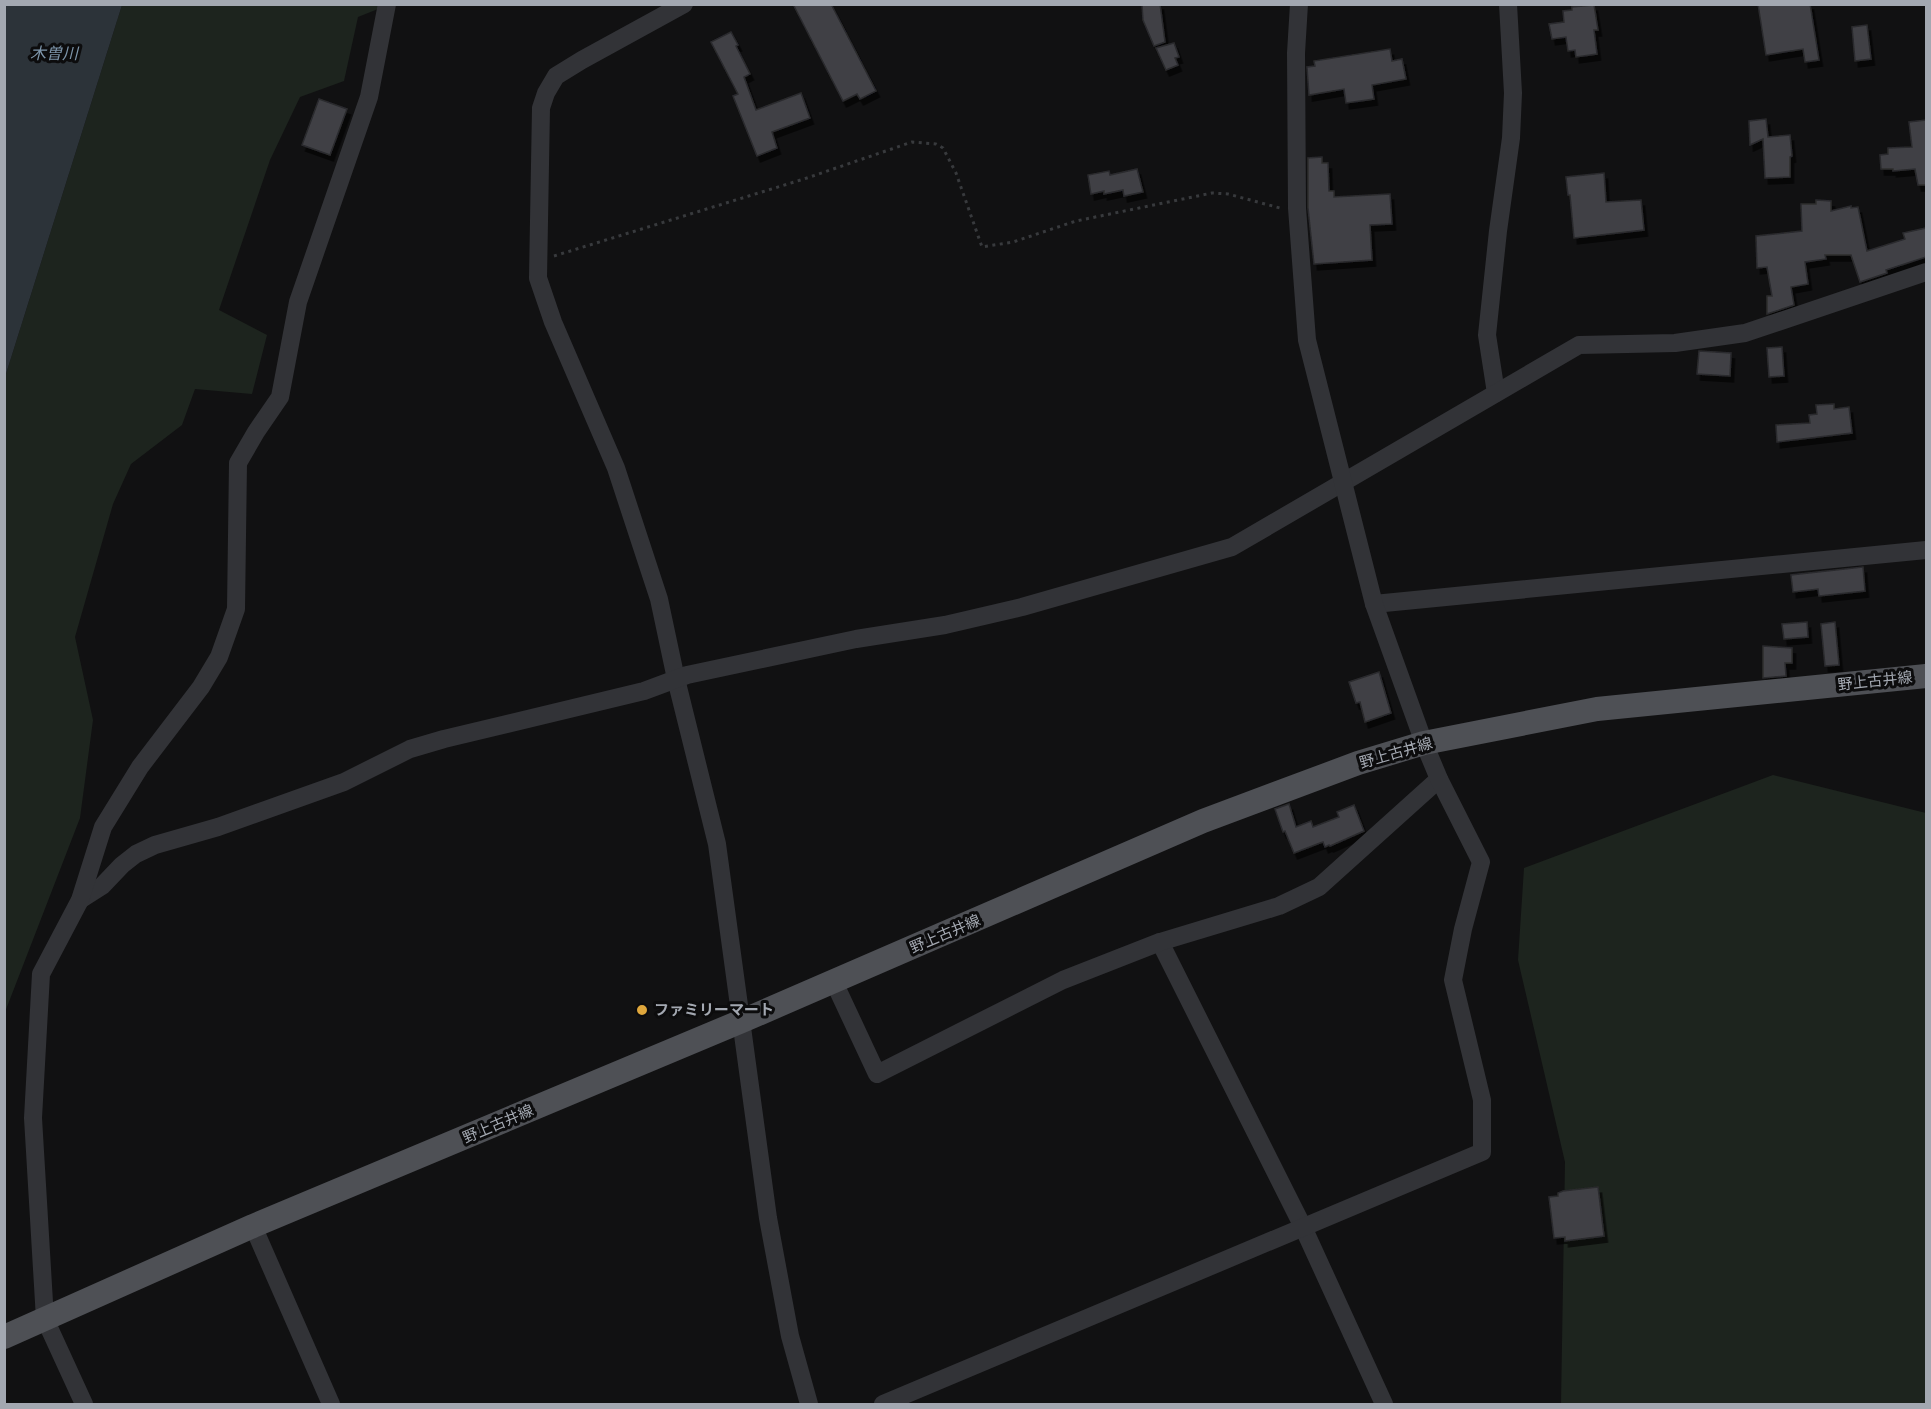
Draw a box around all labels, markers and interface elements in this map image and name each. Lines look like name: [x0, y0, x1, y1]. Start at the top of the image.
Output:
water label: 木曽川: [30, 43, 80, 65]
street label: 野上古井線: [1837, 667, 1913, 695]
street label: 野上古井線: [1357, 733, 1435, 773]
street label: 野上古井線: [907, 910, 983, 958]
place label: ファミリーマート: [654, 1000, 774, 1020]
marker: ファミリーマート: [635, 1003, 649, 1017]
street label: 野上古井線: [460, 1100, 536, 1148]

